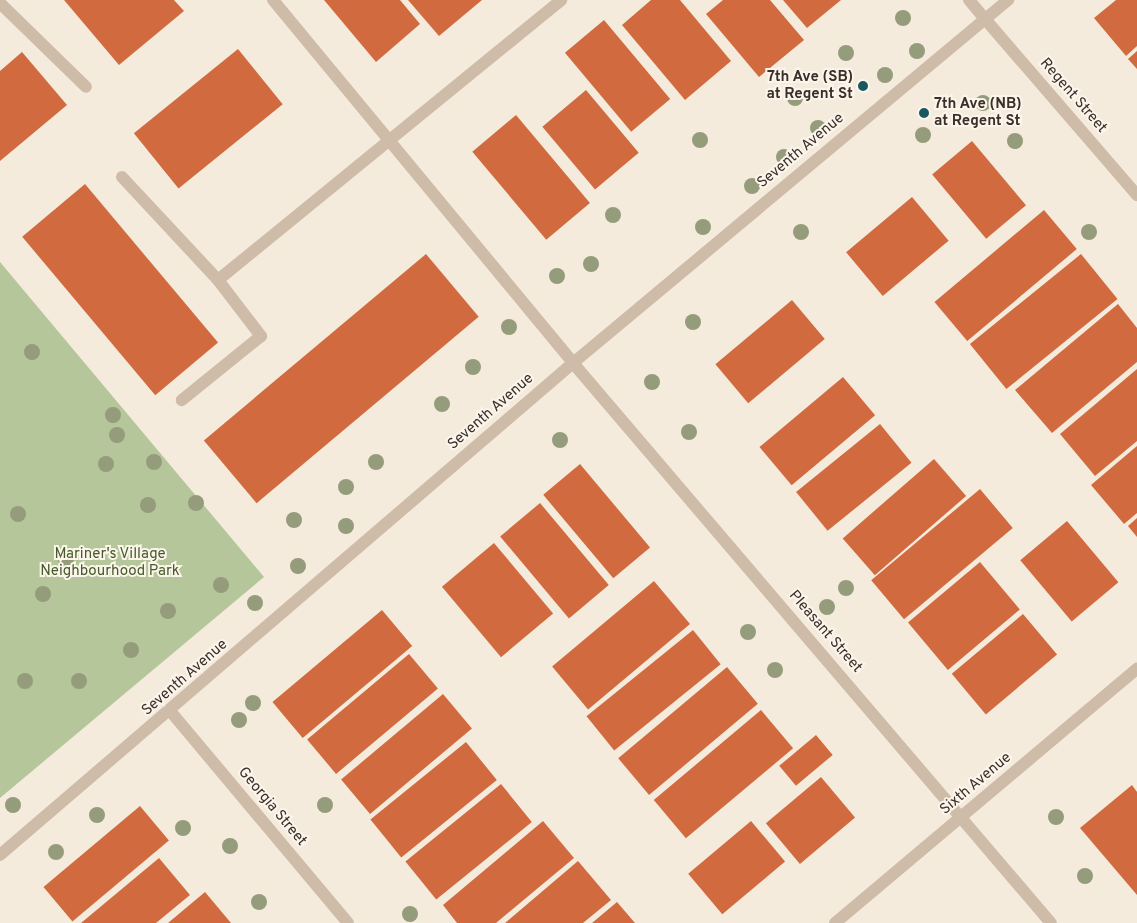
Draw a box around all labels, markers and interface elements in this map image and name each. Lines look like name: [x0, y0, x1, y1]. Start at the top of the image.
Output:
street label: Regent Street: [1036, 55, 1110, 137]
place label: 7th Ave (SB) at Regent St: [766, 68, 853, 103]
marker: 7th Ave (SB) at Regent St: [857, 80, 869, 92]
place label: 7th Ave (NB) at Regent St: [934, 95, 1022, 130]
marker: 7th Ave (NB) at Regent St: [918, 107, 930, 119]
street label: Seventh Avenue: [754, 109, 848, 193]
street label: Seventh Avenue: [444, 370, 538, 454]
park label: Mariner's Village Neighbourhood Park: [40, 545, 180, 580]
street label: Pleasant Street: [784, 587, 866, 677]
street label: Seventh Avenue: [138, 636, 232, 720]
street label: Sixth Avenue: [937, 749, 1015, 819]
street label: Georgia Street: [234, 764, 310, 850]

